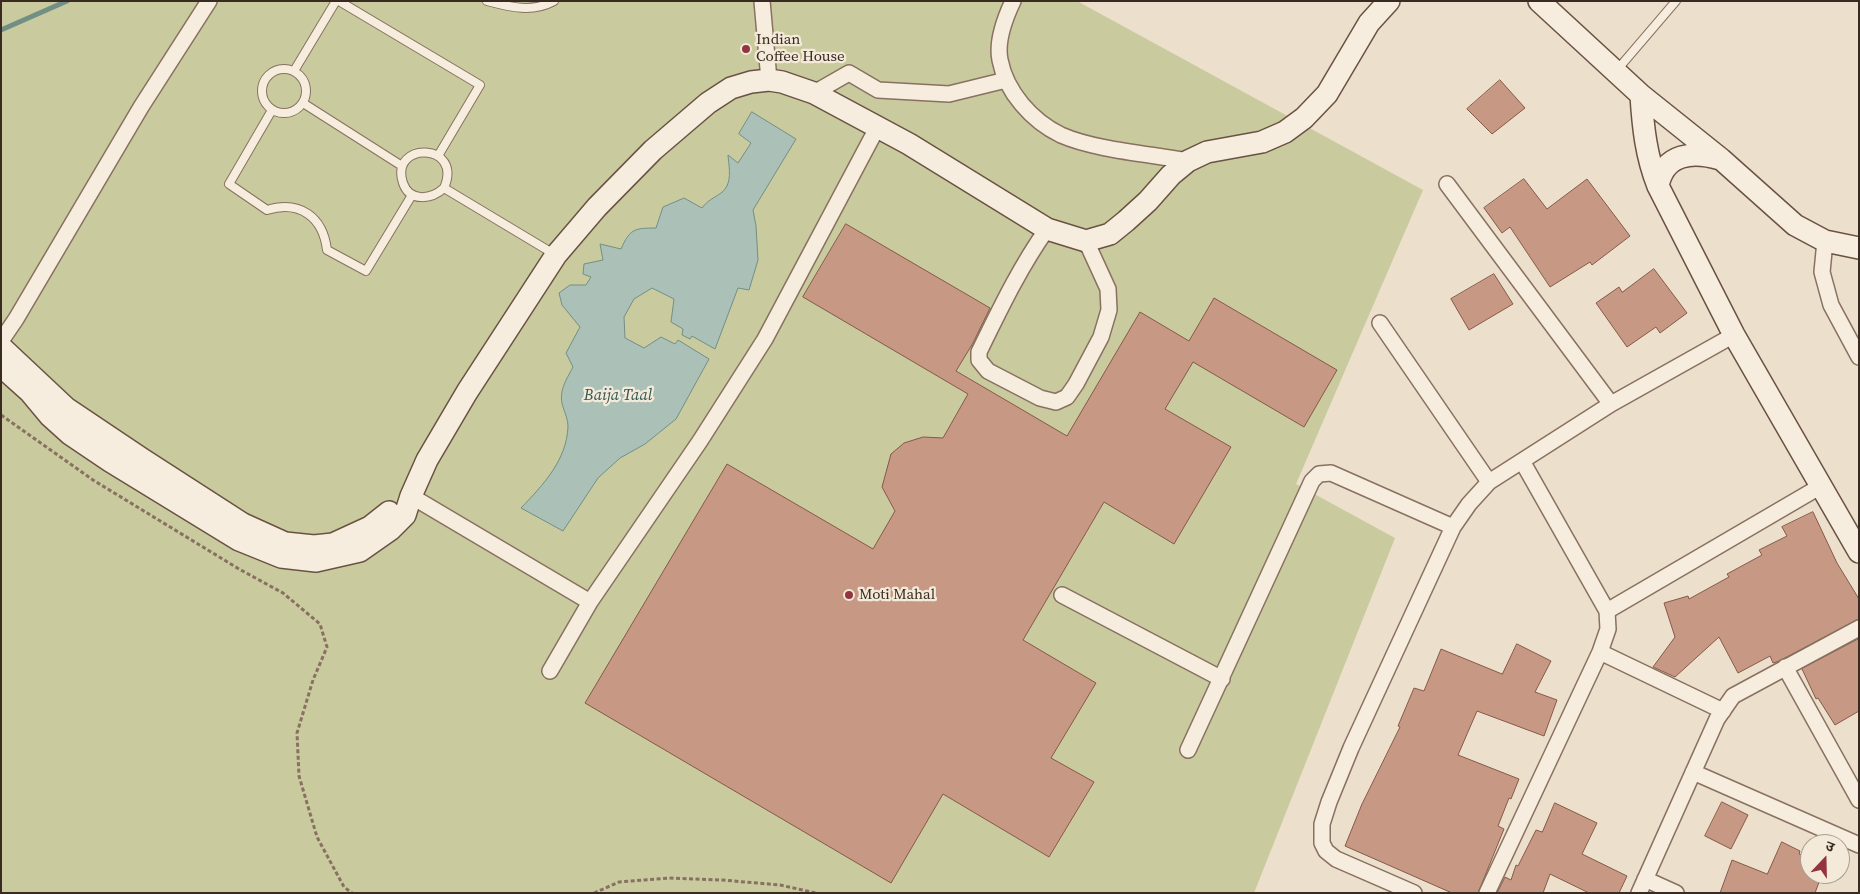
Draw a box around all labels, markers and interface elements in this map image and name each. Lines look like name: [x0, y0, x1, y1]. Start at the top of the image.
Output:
place label: Indian Coffee House: [756, 31, 845, 66]
marker: Indian Coffee House: [740, 43, 752, 55]
water label: Baija Taal: [584, 386, 652, 406]
place label: Moti Mahal: [859, 586, 935, 604]
marker: Moti Mahal: [843, 589, 855, 601]
north arrow: [1800, 834, 1850, 884]
text: उ: [1823, 835, 1837, 857]

